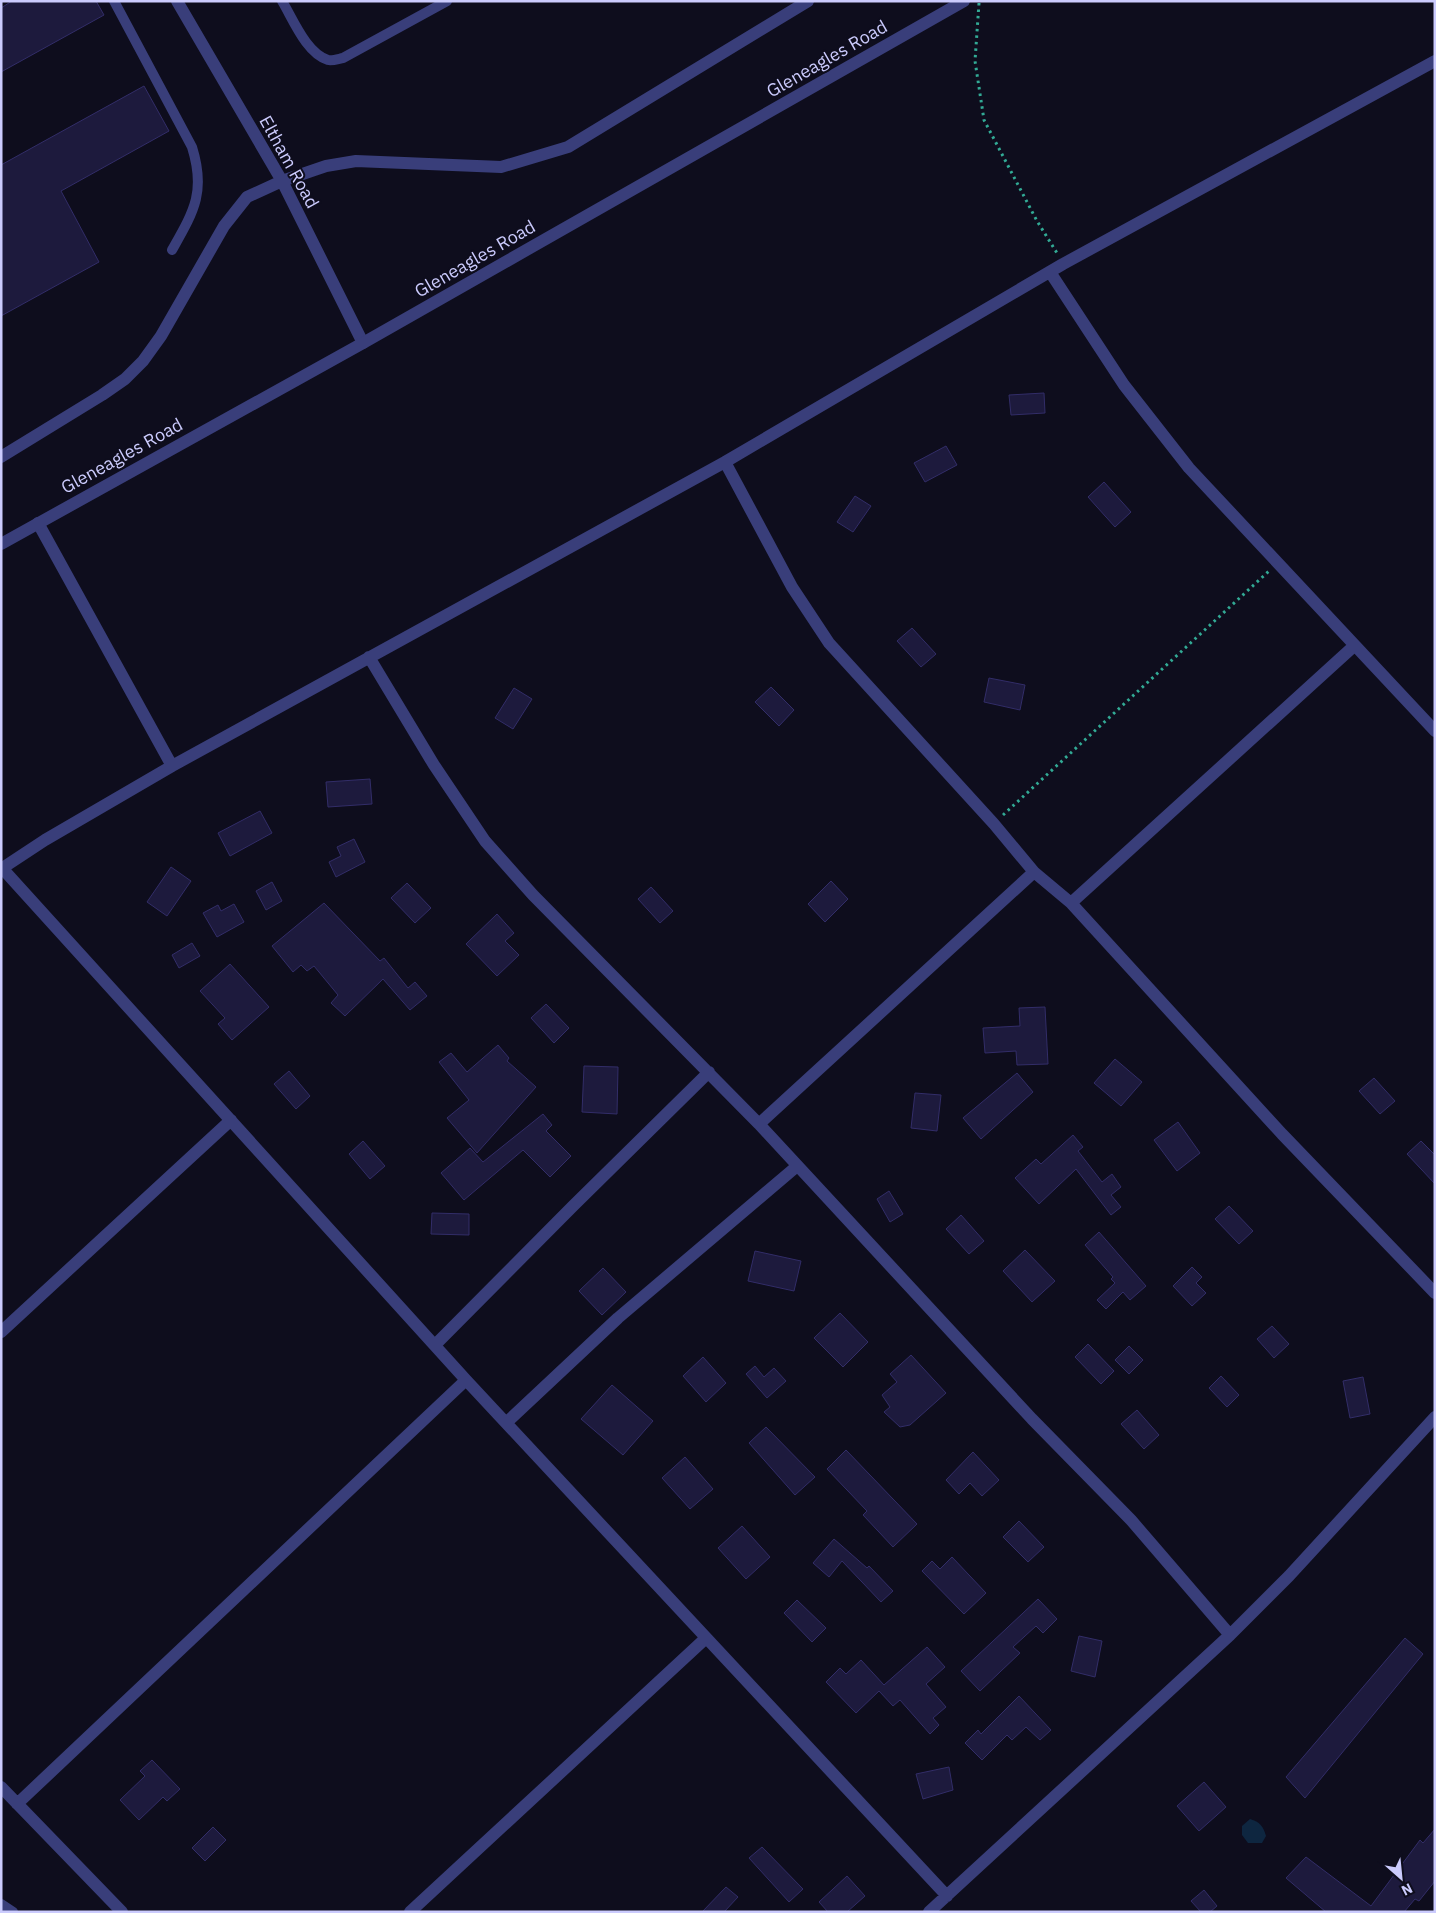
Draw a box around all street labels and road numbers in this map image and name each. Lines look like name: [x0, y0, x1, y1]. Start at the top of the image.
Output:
street label: Gleneagles Road: [762, 15, 891, 102]
street label: Eltham Road: [254, 111, 324, 212]
street label: Gleneagles Road: [410, 215, 539, 302]
street label: Gleneagles Road: [57, 413, 187, 499]

